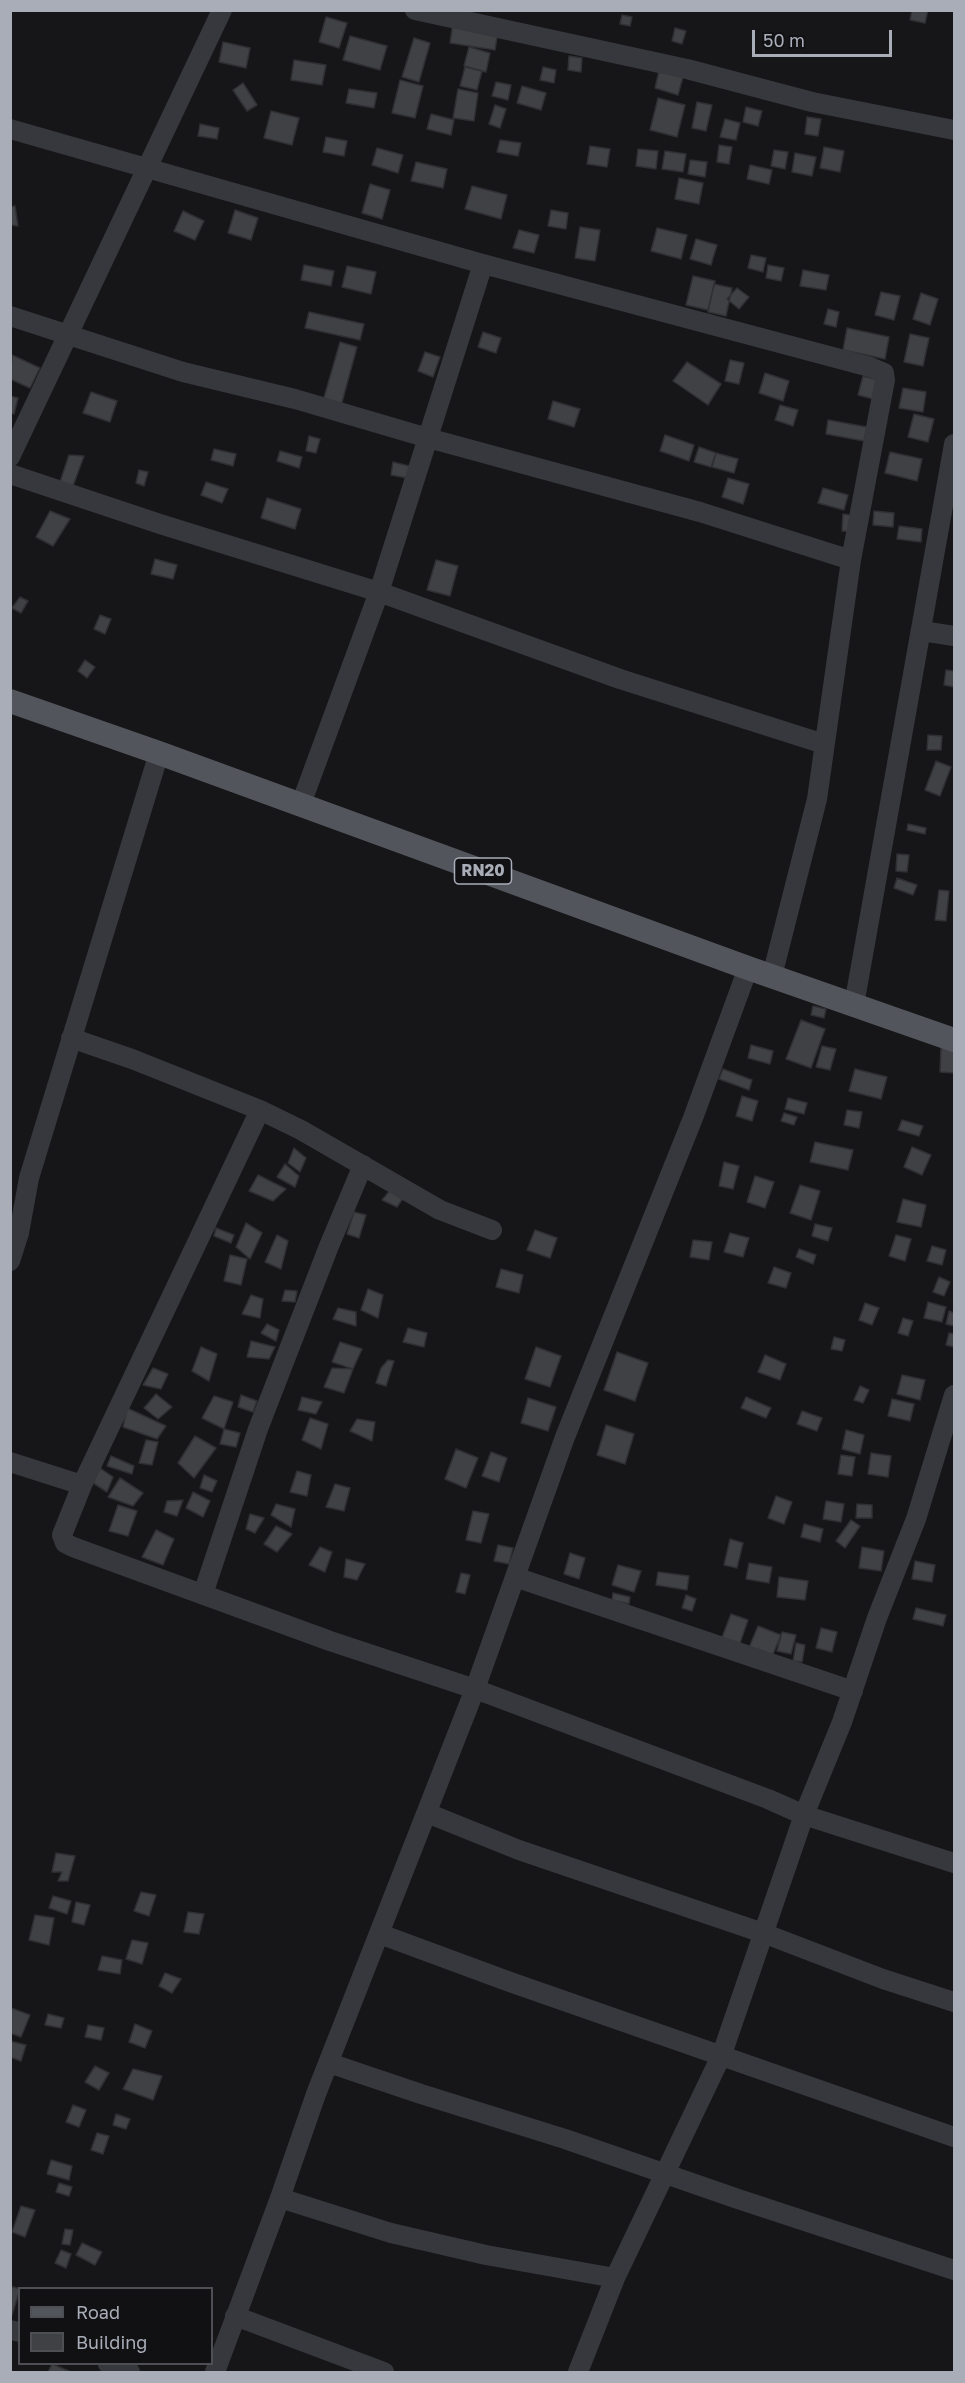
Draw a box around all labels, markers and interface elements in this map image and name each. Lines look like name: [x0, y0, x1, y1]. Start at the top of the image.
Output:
scale bar: [755, 18, 894, 56]
text: 50 m: [763, 29, 805, 51]
road number: RN20: [454, 858, 512, 884]
legend: [18, 2287, 213, 2365]
text: Road: [76, 2301, 120, 2323]
text: Building: [76, 2331, 147, 2353]

